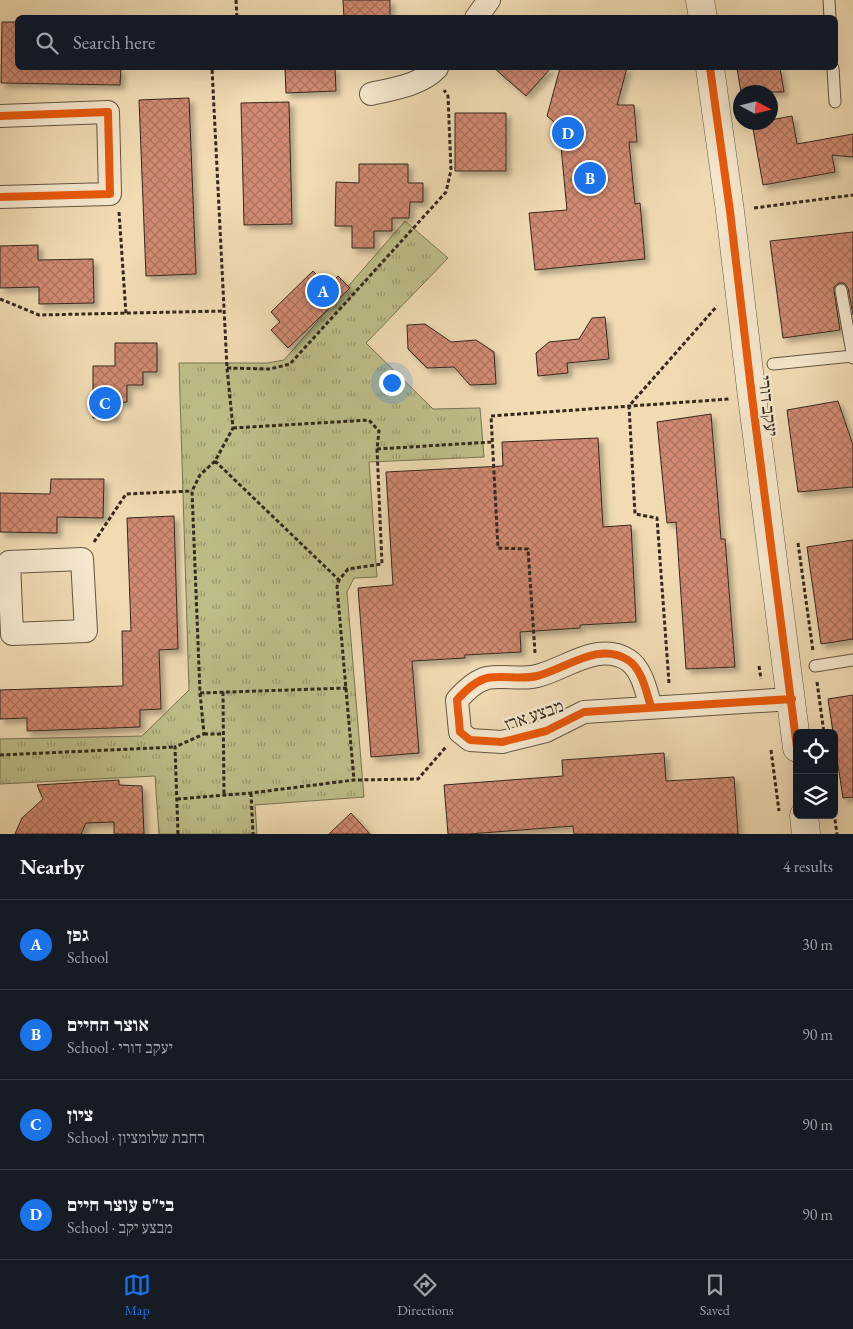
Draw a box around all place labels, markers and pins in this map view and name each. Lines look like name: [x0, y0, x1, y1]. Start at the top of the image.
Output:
pin: D: [552, 114, 584, 152]
pin: B: [574, 159, 606, 197]
pin: A: [307, 272, 339, 310]
pin: C: [89, 384, 121, 422]

